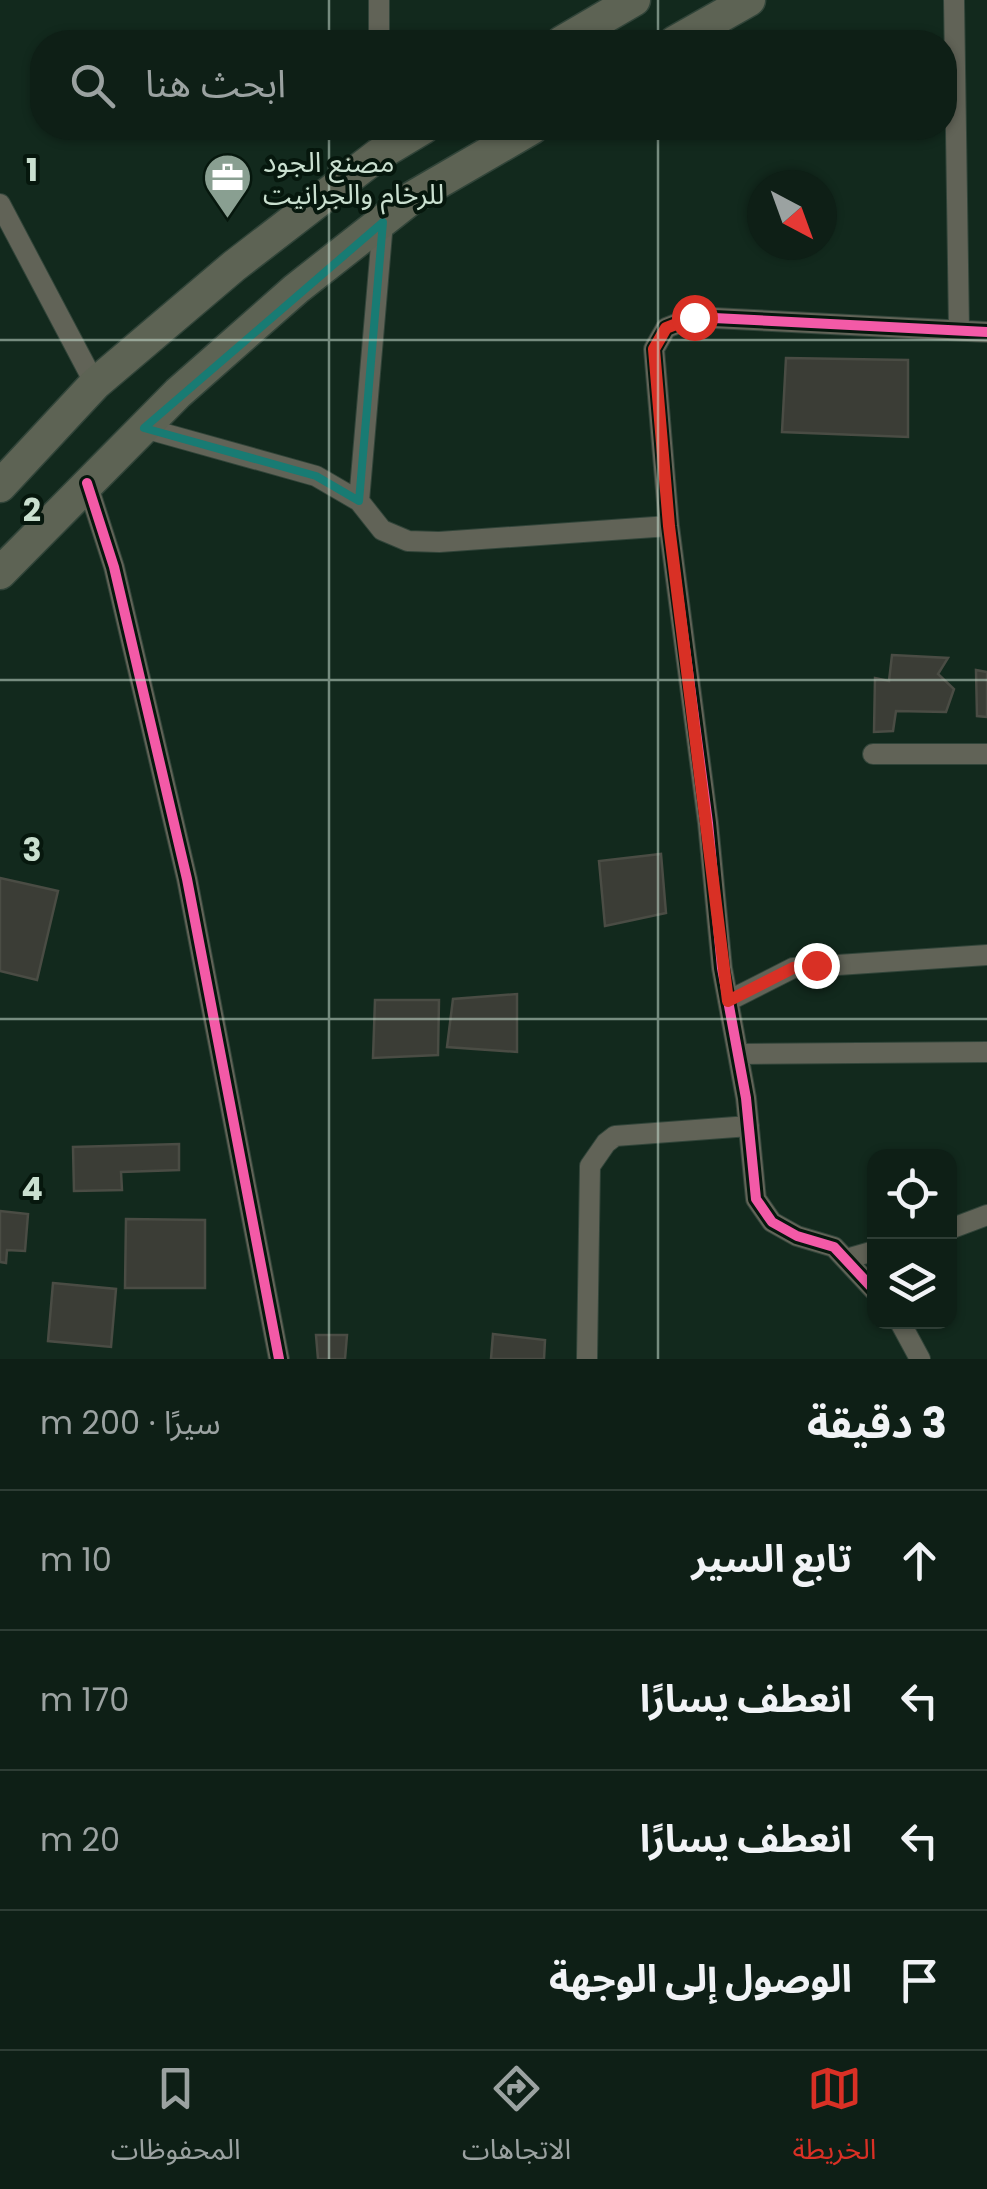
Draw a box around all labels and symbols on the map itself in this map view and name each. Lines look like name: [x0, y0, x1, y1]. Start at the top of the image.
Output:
place label: مصنع الجود للرخام والجرانيت: [263, 143, 444, 215]
text: 1: [26, 147, 38, 192]
office icon: مصنع الجود للرخام والجرانيت: [202, 152, 254, 220]
north arrow: [747, 170, 837, 260]
route start: [672, 295, 718, 341]
text: 2: [23, 487, 41, 532]
text: 3: [22, 827, 42, 872]
route end: [794, 943, 840, 989]
text: 4: [21, 1166, 43, 1211]

